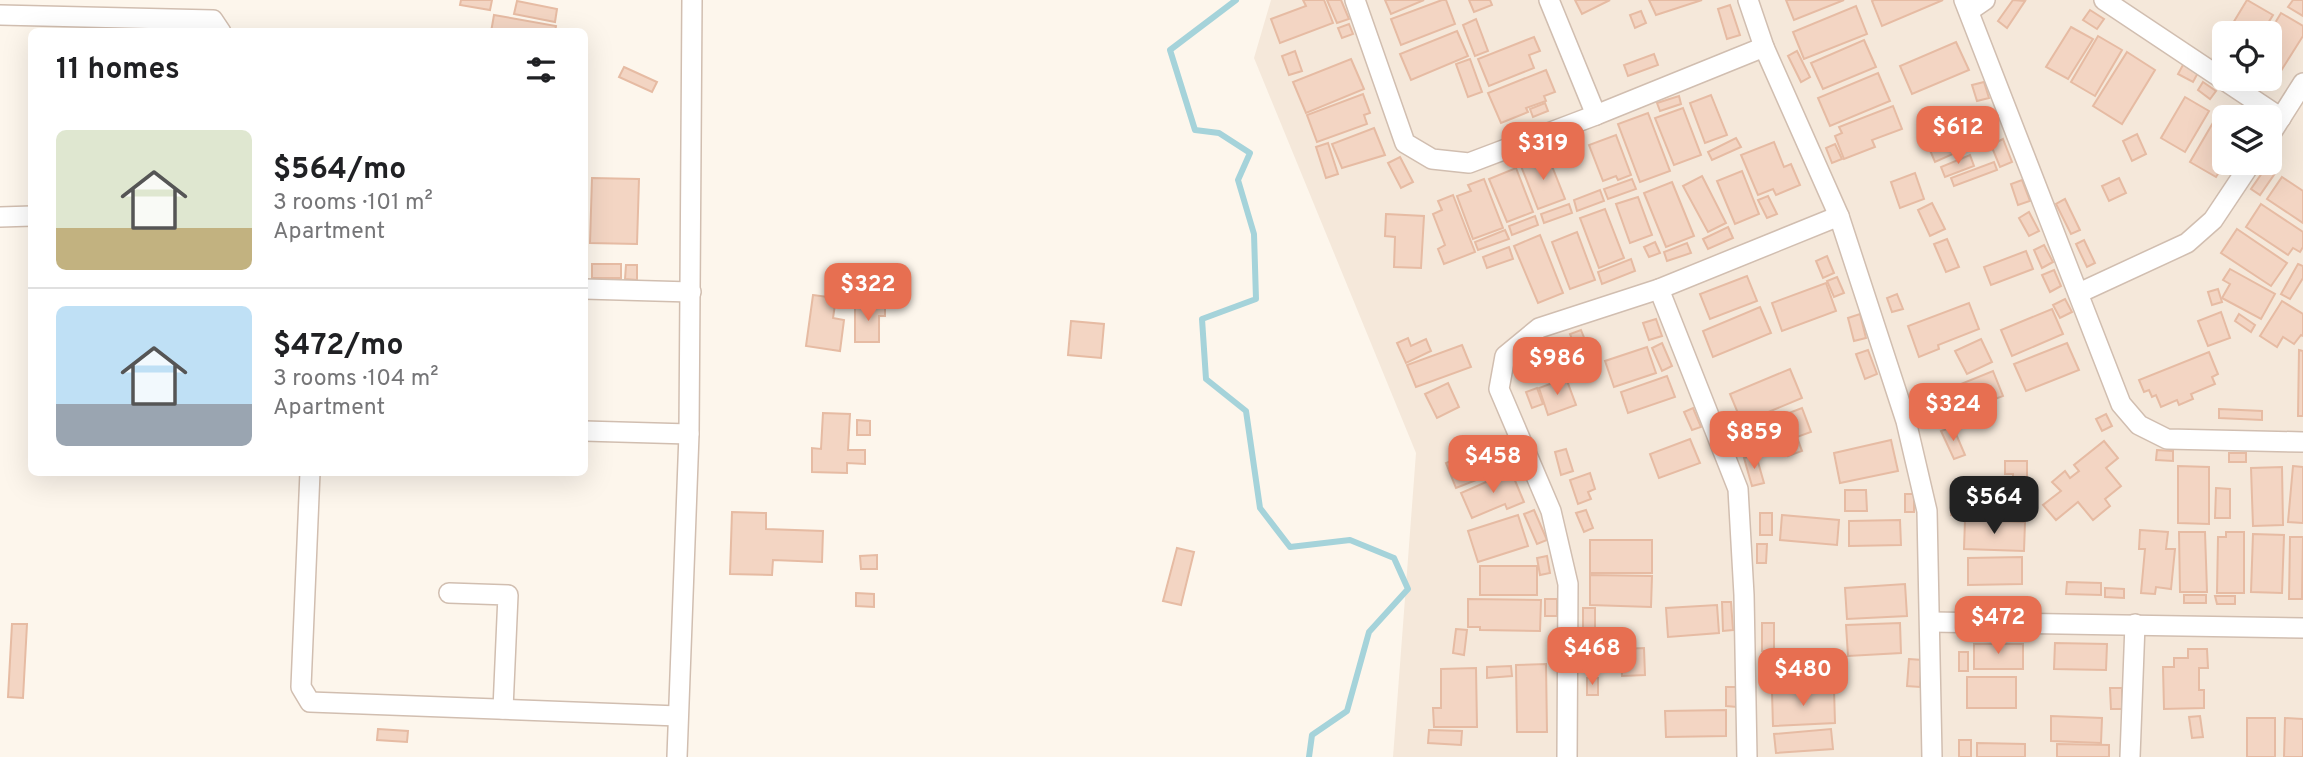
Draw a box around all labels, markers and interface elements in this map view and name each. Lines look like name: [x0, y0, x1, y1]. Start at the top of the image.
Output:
map controls: [2212, 21, 2282, 175]
button: locate: [2212, 21, 2282, 91]
icon: filters: [522, 51, 560, 89]
text: 11 homes: [56, 52, 180, 89]
button: layers: [2212, 105, 2282, 175]
pin: $612: [1917, 106, 1999, 166]
text: $612: [1932, 114, 1984, 143]
pin: $319: [1502, 122, 1584, 182]
text: $319: [1518, 130, 1568, 159]
text: $564/mo: [273, 152, 406, 189]
icon: home: [112, 158, 196, 242]
text: 3 rooms · 101 m²: [273, 189, 433, 218]
text: Apartment: [273, 218, 385, 247]
pin: $322: [827, 264, 909, 323]
text: $322: [840, 271, 896, 300]
text: $472/mo: [273, 328, 404, 365]
icon: home: [112, 334, 196, 418]
pin: $986: [1516, 338, 1598, 397]
text: $986: [1529, 345, 1585, 374]
text: 3 rooms · 104 m²: [273, 365, 438, 394]
pin: $324: [1912, 384, 1994, 443]
text: $324: [1925, 391, 1981, 420]
text: Apartment: [273, 394, 385, 423]
pin: $859: [1713, 412, 1795, 471]
text: $859: [1726, 419, 1782, 448]
pin: $458: [1452, 435, 1534, 495]
text: $458: [1464, 443, 1522, 472]
pin: $564: [1953, 476, 2035, 536]
text: $564: [1966, 484, 2022, 513]
pin: $472: [1957, 596, 2039, 656]
text: $472: [1971, 604, 2025, 633]
pin: $468: [1551, 628, 1633, 687]
text: $468: [1563, 635, 1621, 664]
pin: $480: [1762, 648, 1844, 708]
text: $480: [1774, 656, 1832, 685]

